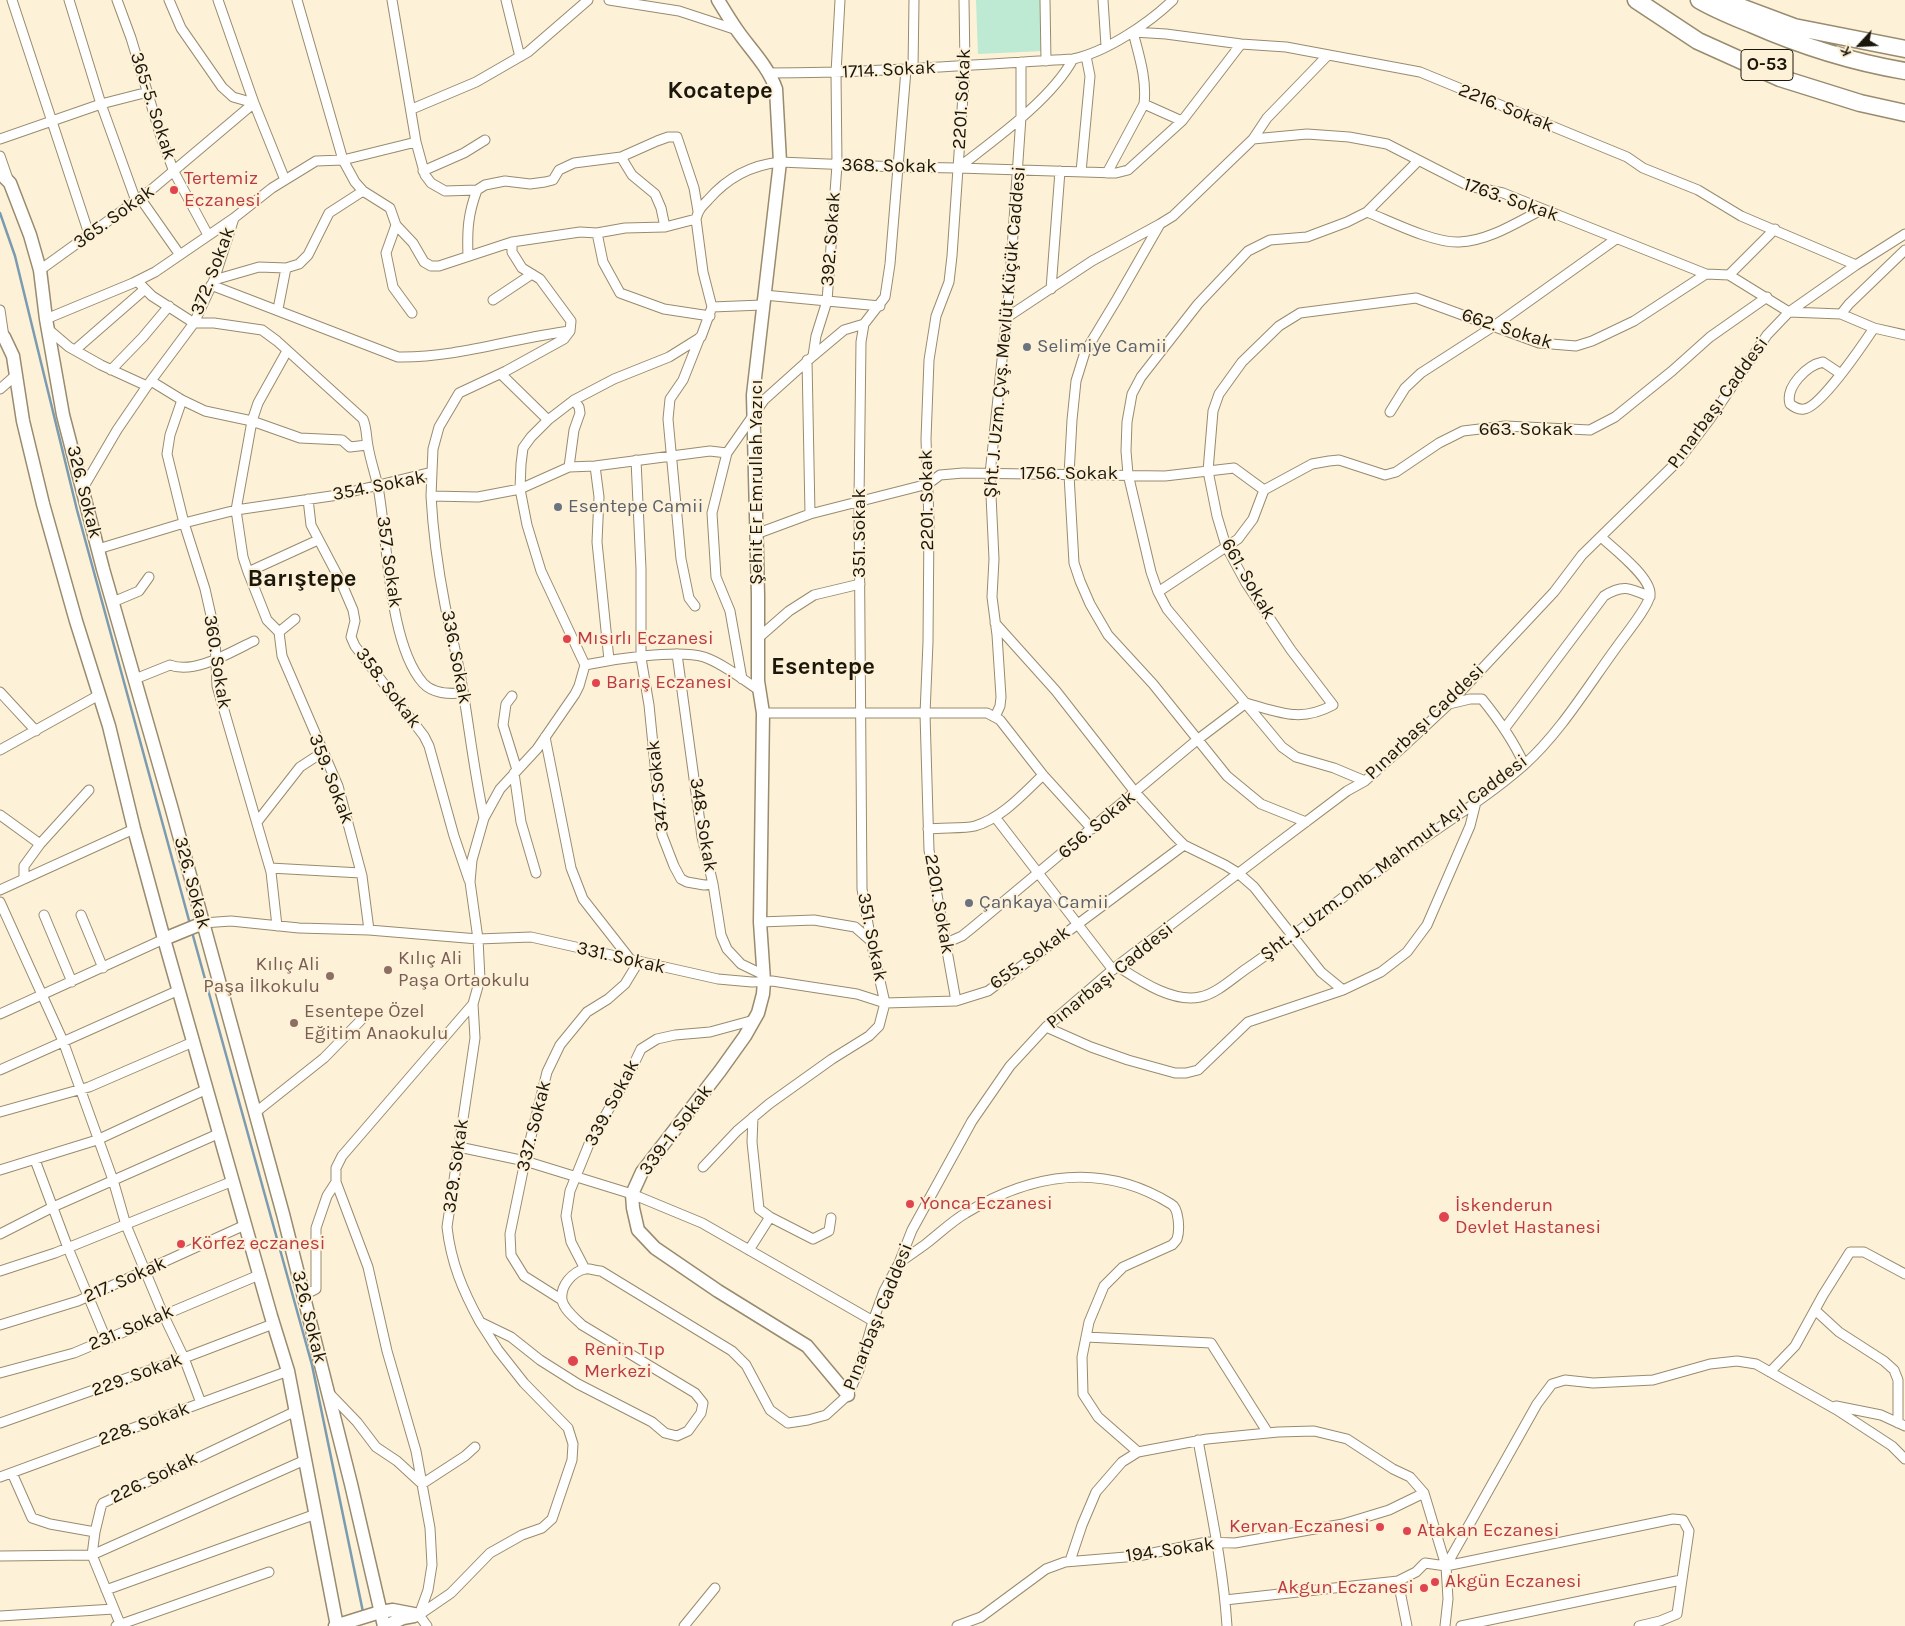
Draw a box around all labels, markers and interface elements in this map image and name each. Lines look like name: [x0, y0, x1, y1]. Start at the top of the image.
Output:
north arrow: [1835, 20, 1885, 70]
text: K: [1836, 44, 1856, 59]
street label: 2201. Sokak: [948, 48, 976, 150]
street label: 365-5. Sokak: [125, 49, 181, 163]
road number: O-53: [1741, 50, 1793, 80]
street label: 1714. Sokak: [842, 56, 936, 84]
district label: Kocatepe: [667, 77, 773, 105]
street label: 2216. Sokak: [1455, 79, 1557, 137]
street label: 368. Sokak: [841, 154, 937, 178]
street label: Şht. J. Uzm. Çvş. Mevlüt Küçük Caddesi: [979, 165, 1031, 499]
place label: Tertemiz Eczanesi: [184, 168, 261, 212]
street label: 1763. Sokak: [1461, 173, 1561, 227]
street label: 365. Sokak: [69, 180, 159, 254]
marker: Tertemiz Eczanesi: [168, 184, 180, 196]
street label: 392. Sokak: [816, 191, 846, 287]
street label: 372. Sokak: [186, 224, 240, 318]
street label: 662. Sokak: [1459, 304, 1555, 354]
street label: Pınarbaşı Caddesi: [1663, 333, 1773, 473]
place label: Selimiye Camii: [1037, 336, 1167, 358]
marker: Selimiye Camii: [1021, 341, 1033, 353]
street label: Şehit Er Emrullah Yazıcı: [746, 379, 768, 585]
street label: 663. Sokak: [1479, 419, 1573, 441]
street label: 326. Sokak: [61, 443, 107, 541]
street label: 2201. Sokak: [915, 449, 939, 551]
street label: 1756. Sokak: [1020, 463, 1118, 485]
street label: 354. Sokak: [331, 466, 427, 506]
street label: 351. Sokak: [849, 488, 871, 578]
place label: Esentepe Camii: [568, 496, 703, 518]
marker: Esentepe Camii: [552, 501, 564, 513]
street label: 357. Sokak: [371, 515, 407, 609]
street label: 661. Sokak: [1216, 534, 1280, 624]
district label: Barıştepe: [247, 565, 357, 593]
street label: 336. Sokak: [436, 608, 476, 706]
street label: 360. Sokak: [198, 613, 236, 711]
place label: Mısırlı Eczanesi: [577, 628, 714, 650]
marker: Mısırlı Eczanesi: [561, 633, 573, 645]
street label: 358. Sokak: [350, 643, 426, 733]
district label: Esentepe: [771, 653, 875, 681]
street label: Pınarbaşı Caddesi: [1361, 659, 1489, 785]
place label: Barış Eczanesi: [606, 672, 732, 694]
marker: Barış Eczanesi: [590, 677, 602, 689]
street label: 359. Sokak: [303, 731, 359, 827]
street label: 347. Sokak: [642, 739, 674, 833]
street label: Şht. J. Uzm. Onb. Mahmut Açıl Caddesi: [1256, 750, 1532, 966]
street label: 348. Sokak: [684, 776, 722, 874]
street label: 656. Sokak: [1054, 786, 1140, 864]
street label: 326. Sokak: [169, 834, 215, 932]
street label: 2201. Sokak: [919, 852, 959, 956]
street label: 351. Sokak: [852, 891, 892, 983]
place label: Çankaya Camii: [979, 892, 1109, 914]
marker: Çankaya Camii: [963, 897, 975, 909]
street label: Pınarbaşı Caddesi: [1042, 918, 1178, 1034]
street label: 655. Sokak: [985, 921, 1075, 995]
street label: 331. Sokak: [574, 937, 668, 979]
place label: Kılıç Ali Paşa Ortaokulu: [398, 948, 530, 992]
place label: Kılıç Ali Paşa İlkokulu: [203, 954, 320, 998]
marker: Kılıç Ali Paşa Ortaokulu: [382, 964, 394, 976]
marker: Kılıç Ali Paşa İlkokulu: [324, 970, 336, 982]
place label: Esentepe Özel Eğitim Anaokulu: [304, 1001, 448, 1045]
marker: Esentepe Özel Eğitim Anaokulu: [288, 1017, 300, 1029]
street label: 339. Sokak: [580, 1056, 644, 1150]
street label: 337. Sokak: [512, 1078, 556, 1174]
street label: 339-1. Sokak: [634, 1080, 718, 1180]
street label: 329. Sokak: [438, 1117, 474, 1215]
place label: Yonca Eczanesi: [920, 1193, 1053, 1215]
place label: İskenderun Devlet Hastanesi: [1455, 1195, 1601, 1239]
marker: Yonca Eczanesi: [904, 1198, 916, 1210]
marker: İskenderun Devlet Hastanesi: [1437, 1210, 1451, 1224]
place label: Körfez eczanesi: [191, 1233, 325, 1255]
marker: Körfez eczanesi: [175, 1238, 187, 1250]
street label: Pınarbaşı Caddesi: [838, 1240, 918, 1394]
street label: 217. Sokak: [80, 1252, 170, 1308]
street label: 326. Sokak: [286, 1268, 332, 1366]
street label: 231. Sokak: [85, 1300, 177, 1356]
place label: Renin Tıp Merkezi: [584, 1339, 665, 1383]
street label: 229. Sokak: [89, 1348, 185, 1402]
marker: Renin Tıp Merkezi: [566, 1354, 580, 1368]
street label: 228. Sokak: [95, 1397, 193, 1451]
street label: 226. Sokak: [107, 1447, 201, 1509]
place label: Kervan Eczanesi: [1229, 1516, 1370, 1538]
place label: Atakan Eczanesi: [1417, 1520, 1559, 1542]
marker: Kervan Eczanesi: [1374, 1521, 1386, 1533]
marker: Atakan Eczanesi: [1401, 1525, 1413, 1537]
street label: 194. Sokak: [1124, 1532, 1216, 1568]
place label: Akgün Eczanesi: [1445, 1571, 1582, 1593]
marker: Akgün Eczanesi: [1429, 1576, 1441, 1588]
place label: Akgun Eczanesi: [1277, 1577, 1414, 1599]
marker: Akgun Eczanesi: [1418, 1582, 1430, 1594]

